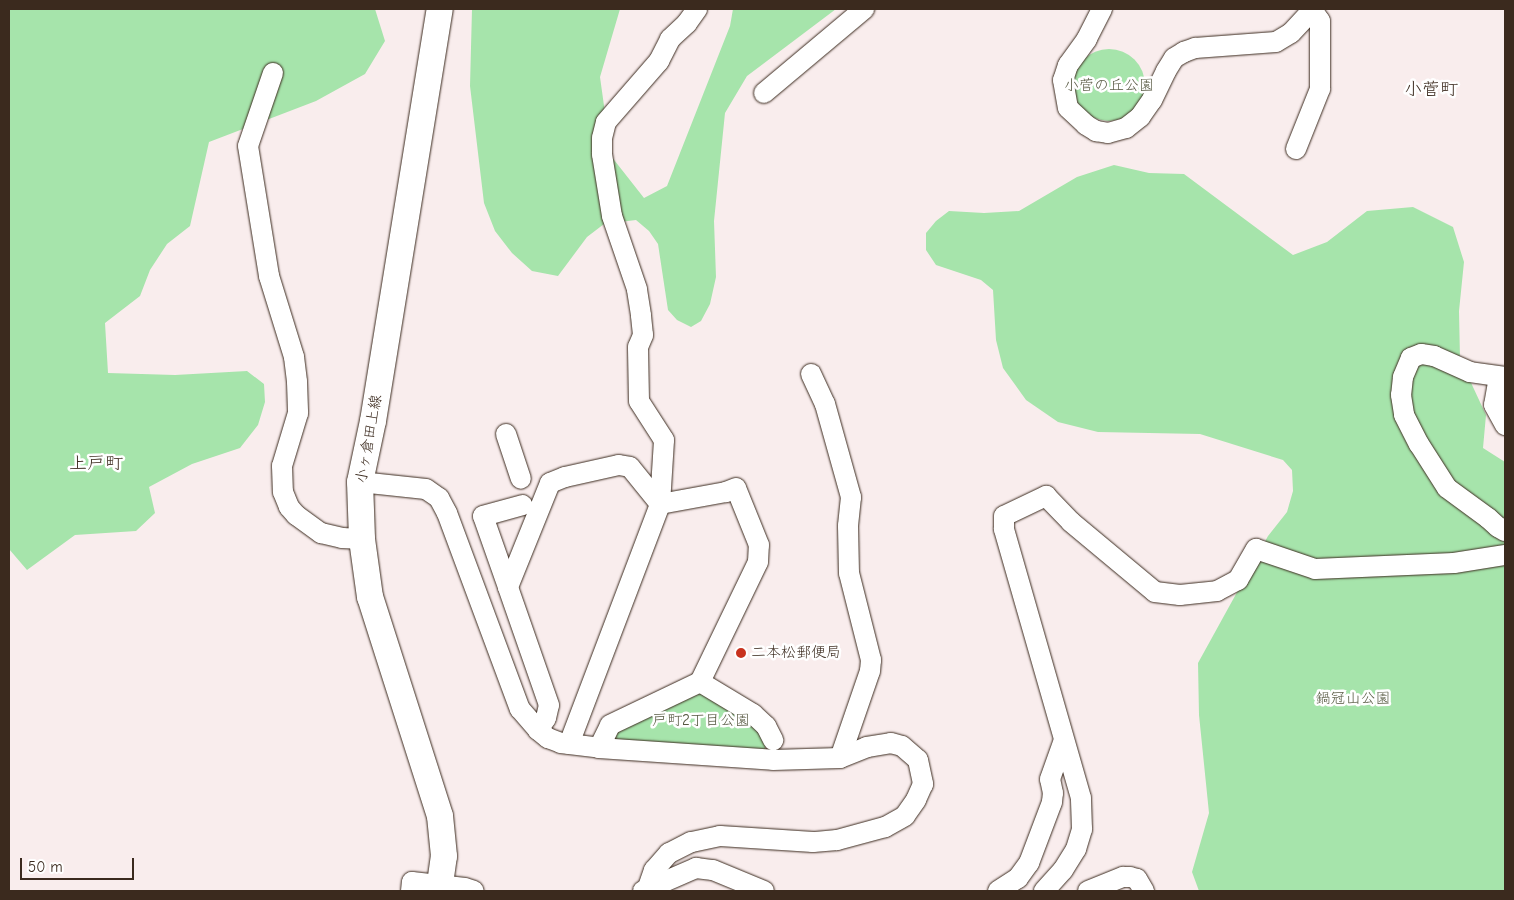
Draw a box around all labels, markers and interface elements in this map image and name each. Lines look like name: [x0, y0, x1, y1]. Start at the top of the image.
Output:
park label: 小菅の丘公園: [1064, 77, 1154, 95]
district label: 小菅町: [1404, 79, 1458, 101]
street label: 小ヶ倉田上線: [352, 393, 386, 485]
district label: 上戸町: [69, 453, 123, 475]
place label: 二本松郵便局: [751, 644, 841, 662]
marker: 二本松郵便局: [735, 647, 747, 659]
park label: 鍋冠山公園: [1316, 690, 1390, 708]
park label: 戸町2丁目公園: [652, 712, 750, 730]
scale bar: [22, 848, 136, 880]
text: 50 m: [28, 858, 63, 876]

